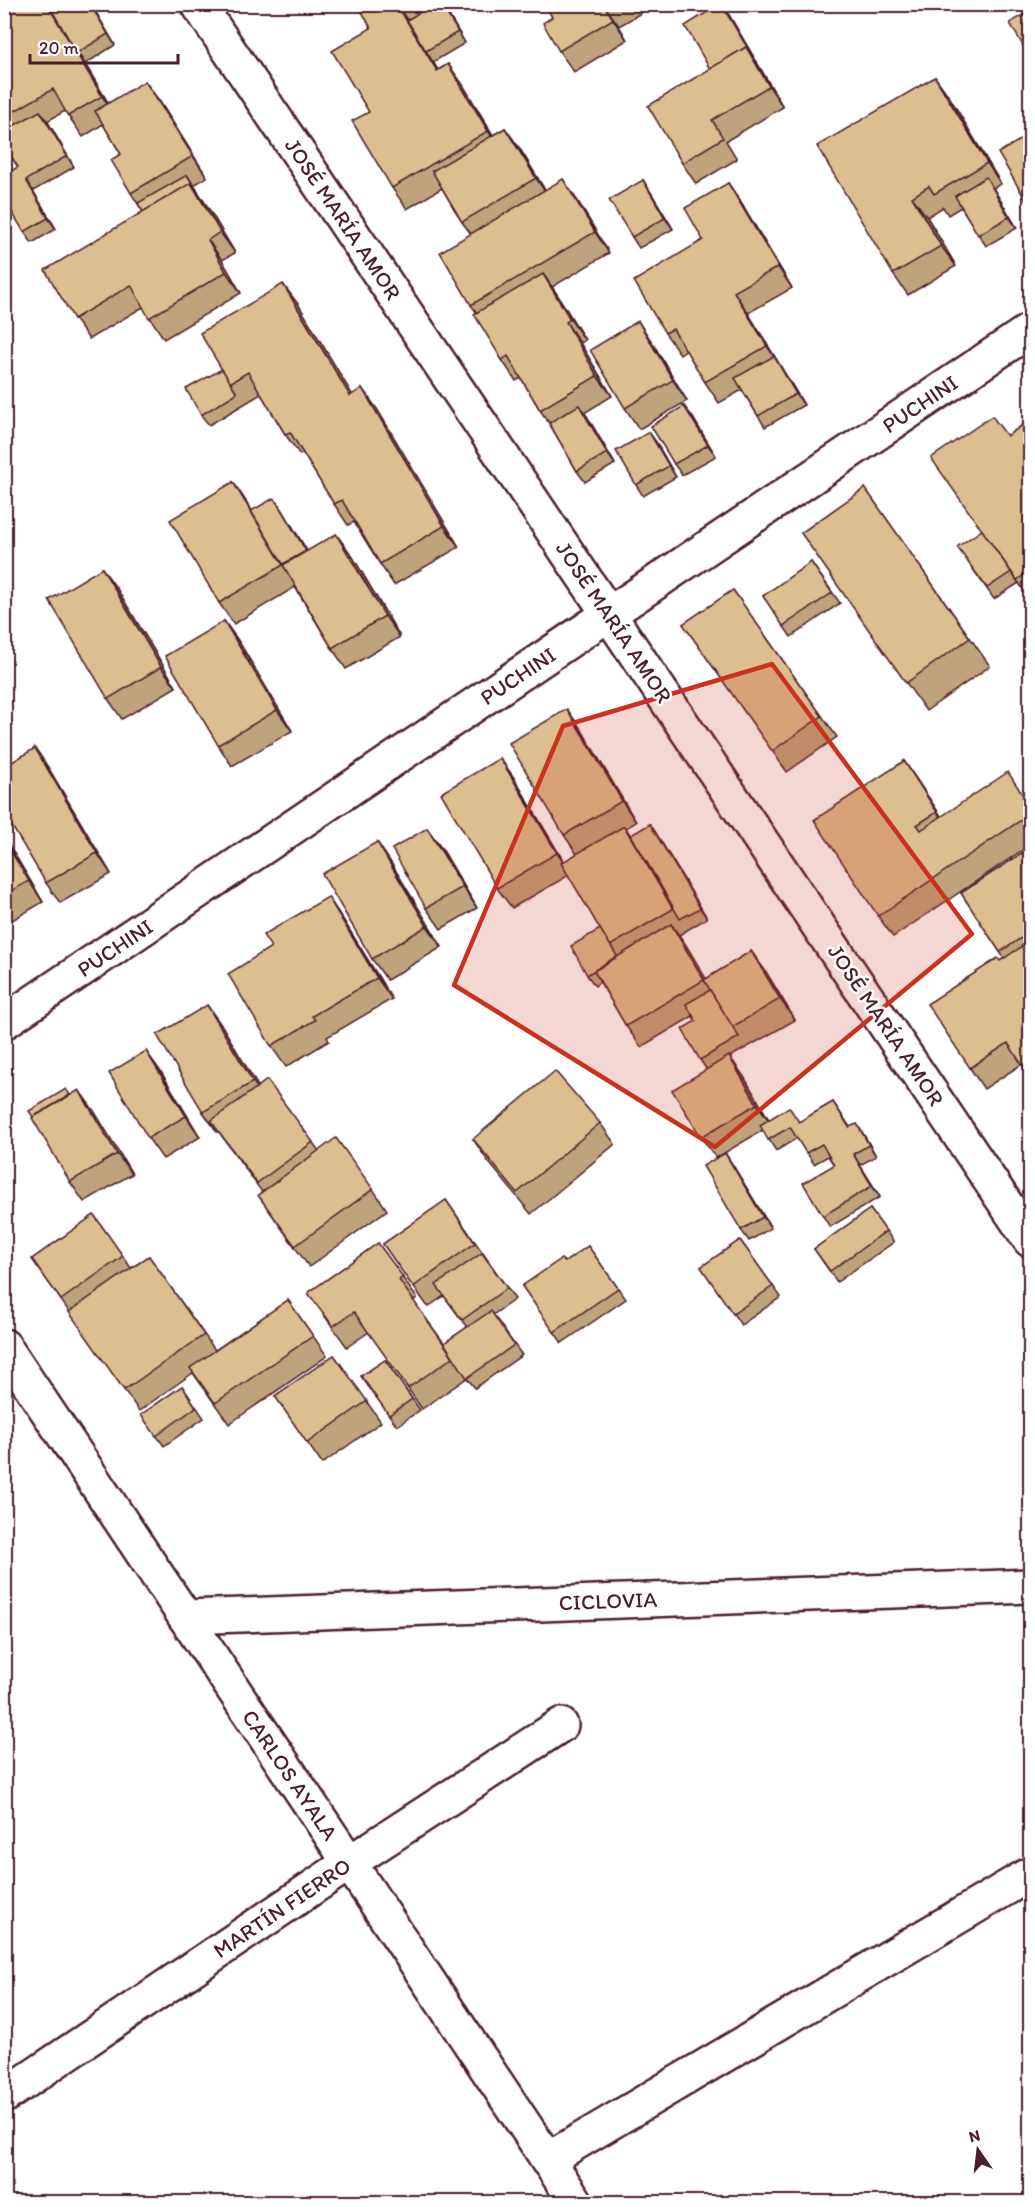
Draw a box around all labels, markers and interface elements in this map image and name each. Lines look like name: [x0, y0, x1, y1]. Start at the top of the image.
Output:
scale bar: [30, 27, 178, 65]
text: 20 m: [39, 37, 79, 59]
street label: JOSÉ MARÍA AMOR: [279, 133, 407, 305]
street label: PUCHINI: [877, 369, 963, 439]
street label: JOSÉ MARÍA AMOR: [550, 536, 678, 708]
street label: PUCHINI: [475, 641, 561, 711]
street label: PUCHINI: [72, 913, 158, 983]
street label: JOSÉ MARÍA AMOR: [822, 939, 950, 1111]
street label: CICLOVIA: [558, 1586, 658, 1616]
street label: CARLOS AYALA: [236, 1704, 344, 1846]
street label: MARTÍN FIERRO: [208, 1852, 356, 1964]
north arrow: [948, 2120, 1008, 2180]
text: N: [967, 2125, 982, 2146]

